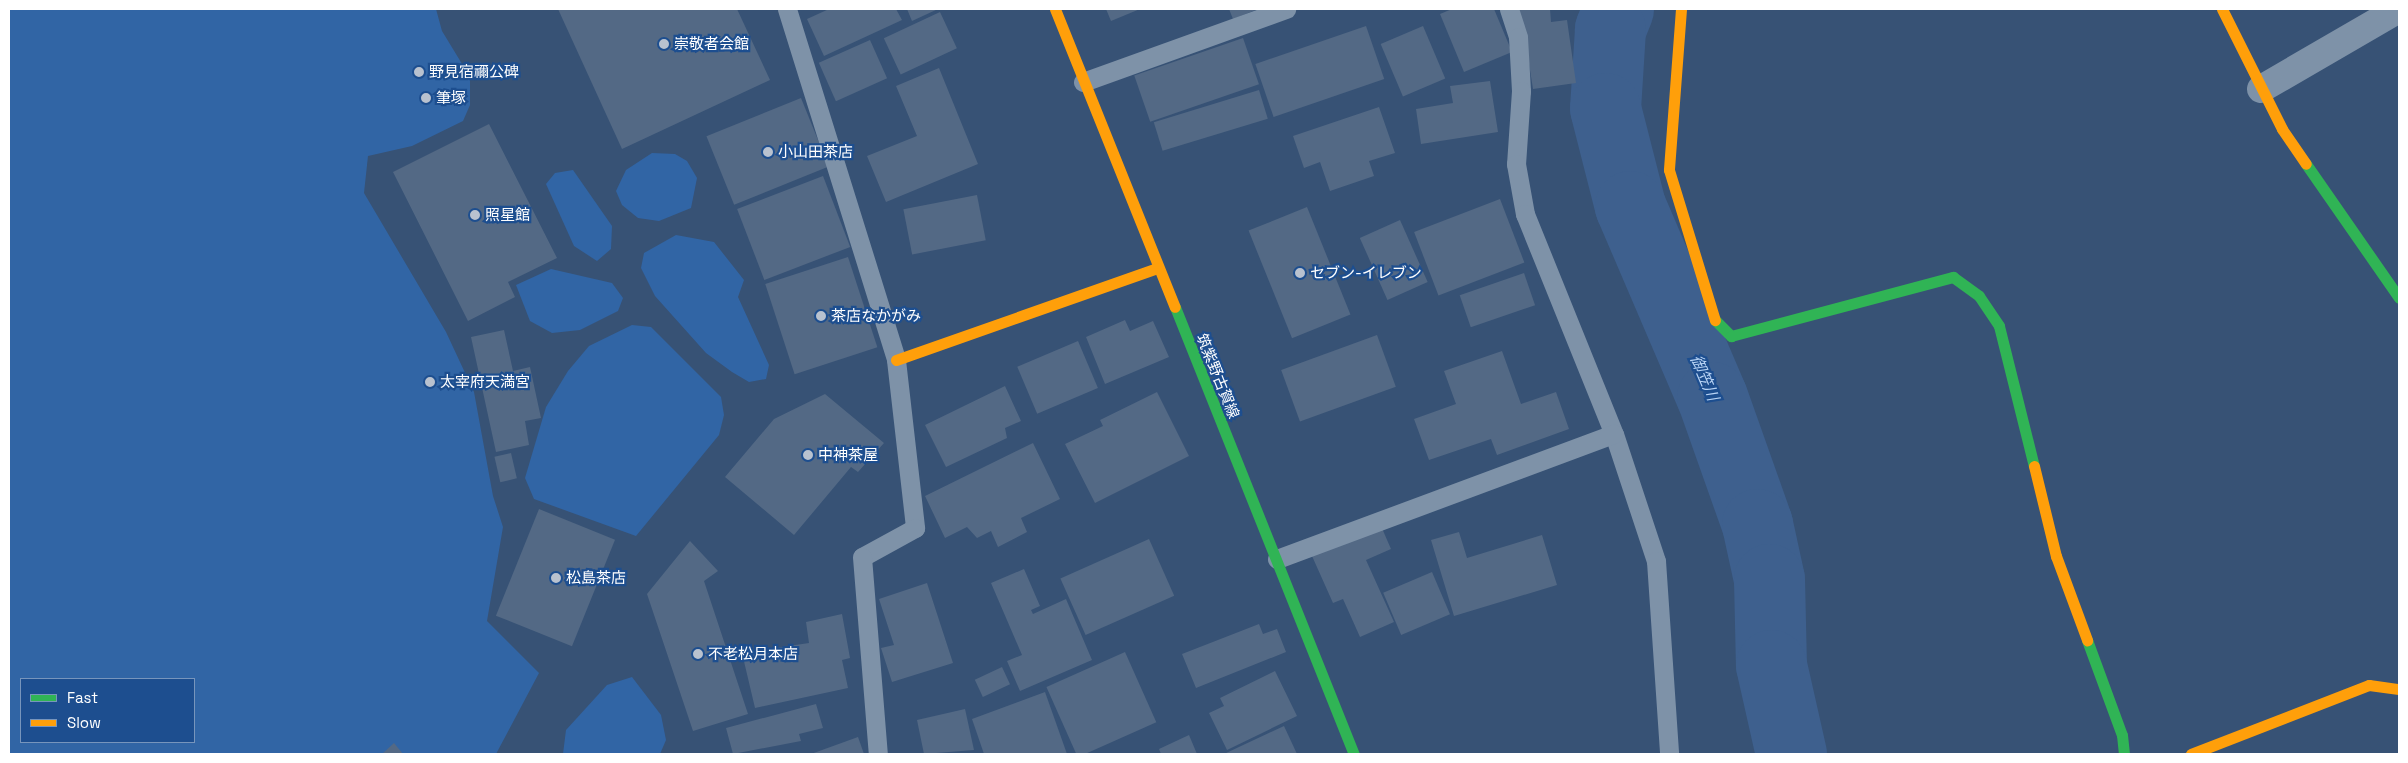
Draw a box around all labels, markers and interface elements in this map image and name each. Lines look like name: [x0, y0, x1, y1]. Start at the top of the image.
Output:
place label: 崇敬者会館: [674, 35, 749, 53]
marker: 崇敬者会館: [658, 38, 670, 50]
place label: 野見宿禰公碑: [429, 63, 519, 81]
marker: 野見宿禰公碑: [413, 66, 425, 78]
place label: 筆塚: [436, 89, 466, 107]
marker: 筆塚: [420, 92, 432, 104]
place label: 小山田茶店: [778, 143, 853, 161]
marker: 小山田茶店: [762, 146, 774, 158]
place label: 照星館: [485, 206, 530, 224]
marker: 照星館: [469, 209, 481, 221]
place label: セブン-イレブン: [1310, 264, 1422, 282]
marker: セブン-イレブン: [1294, 267, 1306, 279]
place label: 茶店なかがみ: [831, 307, 921, 325]
marker: 茶店なかがみ: [815, 310, 827, 322]
street label: 筑紫野古賀線: [1193, 331, 1243, 421]
water label: 御笠川: [1686, 352, 1722, 404]
place label: 太宰府天満宮: [440, 373, 530, 391]
marker: 太宰府天満宮: [424, 376, 436, 388]
place label: 中神茶屋: [818, 446, 878, 464]
marker: 中神茶屋: [802, 449, 814, 461]
place label: 松島茶店: [566, 569, 626, 587]
marker: 松島茶店: [550, 572, 562, 584]
place label: 不老松月本店: [708, 645, 798, 663]
marker: 不老松月本店: [692, 648, 704, 660]
legend: [20, 678, 195, 743]
text: Fast: [67, 688, 98, 707]
text: Slow: [67, 713, 101, 732]

